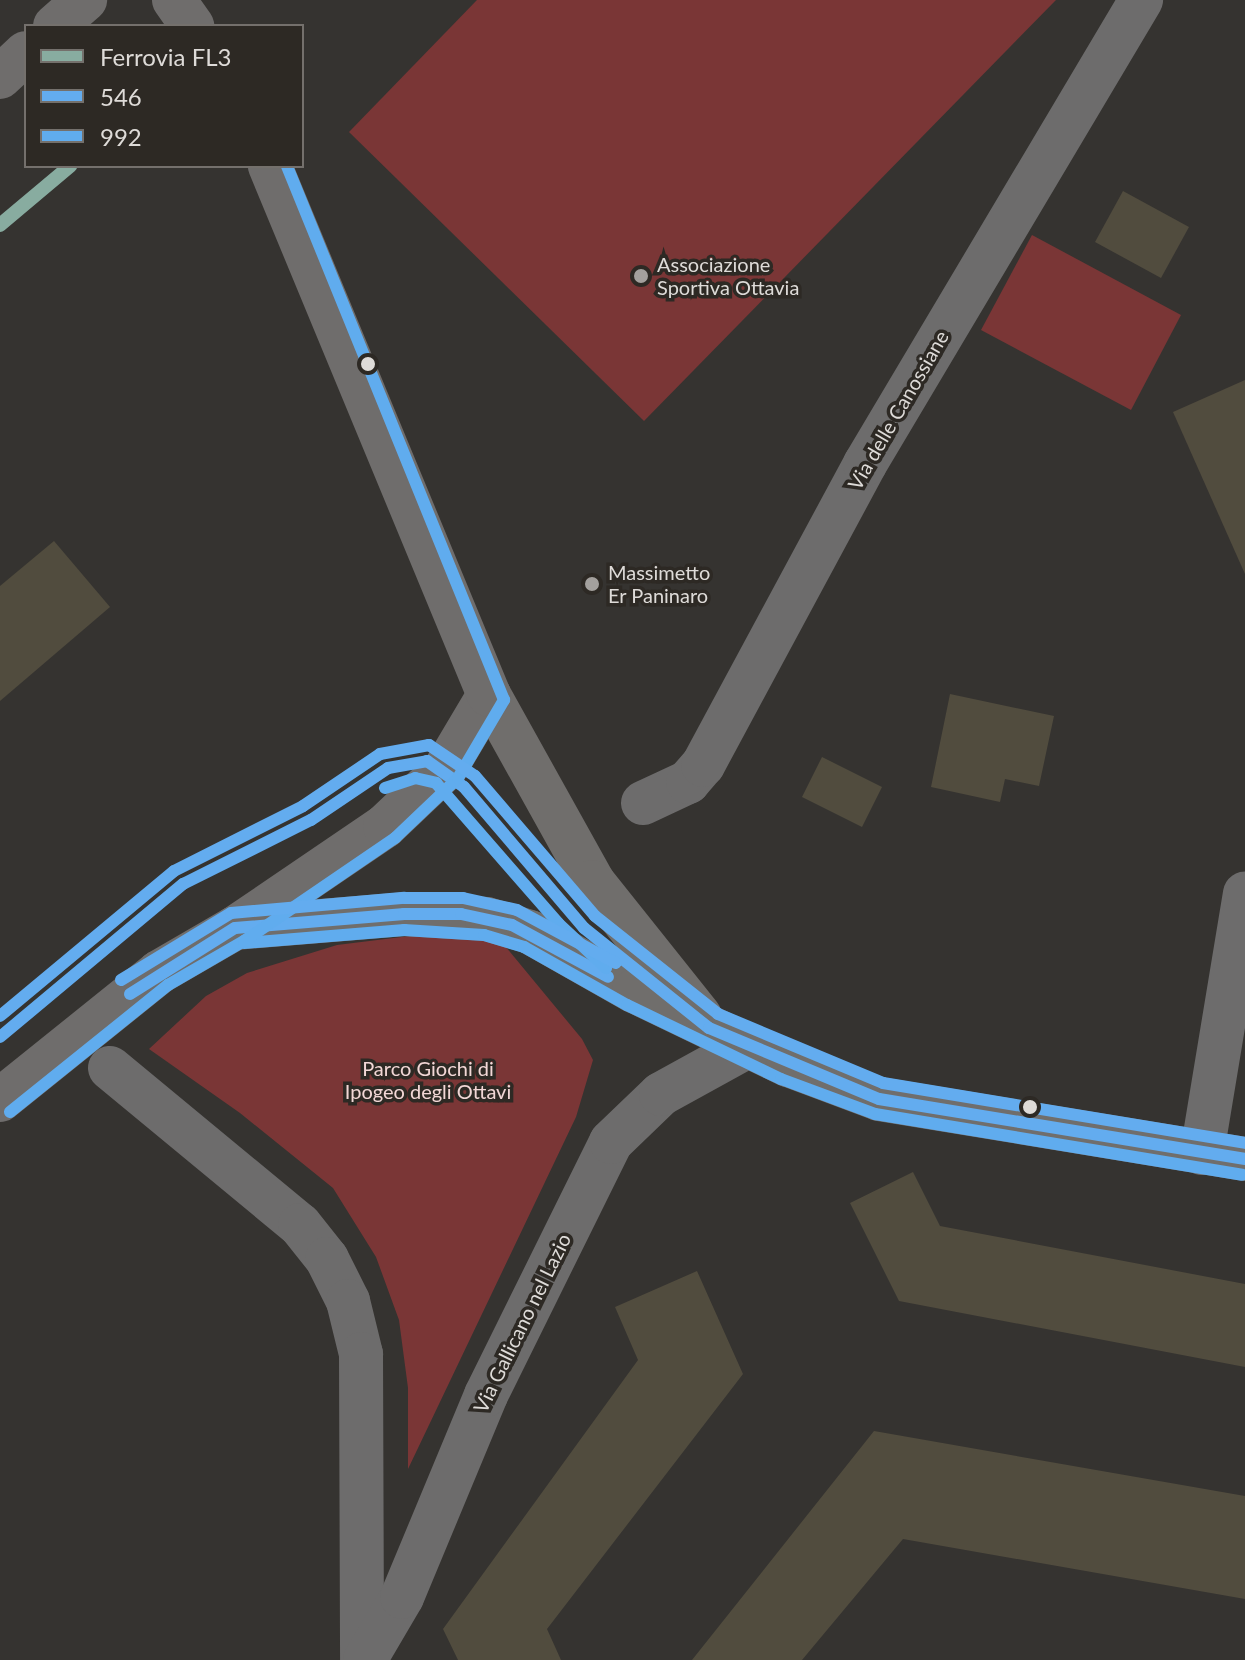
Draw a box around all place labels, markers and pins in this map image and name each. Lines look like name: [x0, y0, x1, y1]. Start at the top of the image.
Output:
place label: Associazione Sportiva Ottavia: [657, 252, 799, 299]
marker: Associazione Sportiva Ottavia: [632, 267, 650, 285]
unlabelled marker: [360, 356, 376, 372]
place label: Massimetto Er Paninaro: [608, 560, 710, 607]
marker: Massimetto Er Paninaro: [583, 575, 601, 593]
unlabelled marker: [1022, 1099, 1038, 1115]

